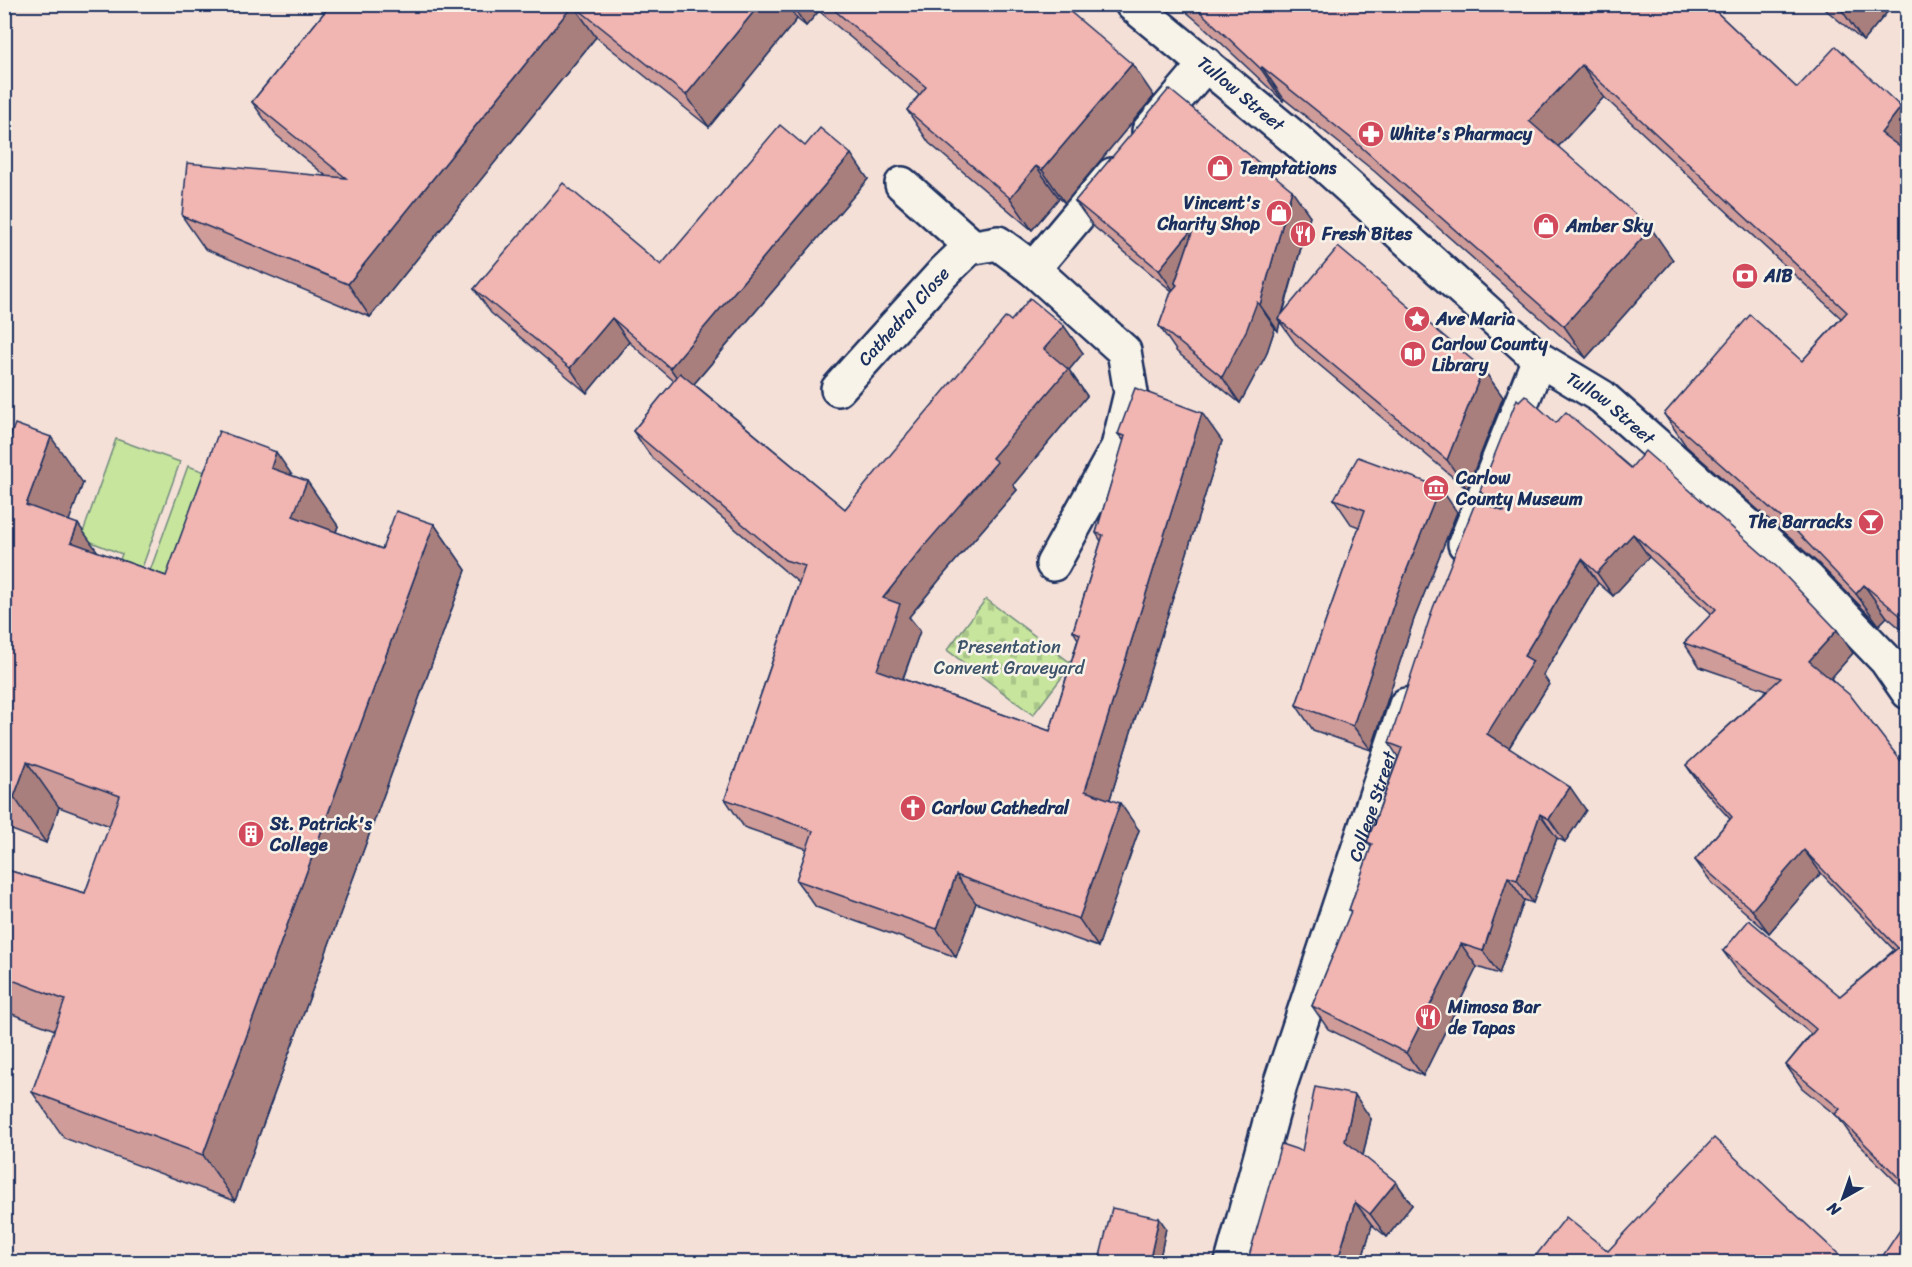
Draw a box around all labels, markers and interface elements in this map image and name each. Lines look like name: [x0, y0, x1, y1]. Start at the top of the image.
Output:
street label: Tullow Street: [1190, 48, 1293, 140]
place label: White's Pharmacy: [1390, 118, 1533, 150]
pharmacy icon: White's Pharmacy: [1356, 119, 1386, 149]
place label: Temptations: [1240, 152, 1337, 184]
shop icon: Temptations: [1205, 153, 1235, 183]
place label: Vincent's Charity Shop: [1157, 187, 1261, 240]
shop icon: Vincent's Charity Shop: [1264, 198, 1294, 228]
place label: Amber Sky: [1565, 210, 1653, 242]
shop icon: Amber Sky: [1531, 211, 1561, 241]
place label: Fresh Bites: [1321, 218, 1413, 250]
restaurant icon: Fresh Bites: [1288, 219, 1318, 249]
street label: Cathedral Close: [850, 259, 958, 374]
place label: AIB: [1763, 260, 1793, 292]
bank icon: AIB: [1730, 261, 1760, 291]
place label: Ave Maria: [1435, 303, 1515, 335]
place icon: Ave Maria: [1402, 304, 1432, 334]
place label: Carlow County Library: [1431, 328, 1548, 381]
library icon: Carlow County Library: [1398, 339, 1428, 369]
street label: Tullow Street: [1559, 363, 1663, 453]
place label: Carlow County Museum: [1455, 462, 1583, 515]
museum icon: Carlow County Museum: [1421, 473, 1451, 503]
place label: The Barracks: [1748, 506, 1853, 538]
bar icon: The Barracks: [1856, 507, 1886, 537]
park label: Presentation Convent Graveyard: [934, 631, 1086, 684]
street label: College Street: [1339, 746, 1406, 866]
place label: Carlow Cathedral: [931, 792, 1070, 824]
church icon: Carlow Cathedral: [898, 793, 928, 823]
place label: St. Patrick's College: [269, 808, 372, 861]
building icon: St. Patrick's College: [236, 819, 266, 849]
place label: Mimosa Bar de Tapas: [1447, 991, 1542, 1044]
restaurant icon: Mimosa Bar de Tapas: [1413, 1002, 1443, 1032]
north arrow: [1813, 1168, 1873, 1228]
text: N: [1819, 1194, 1848, 1224]

